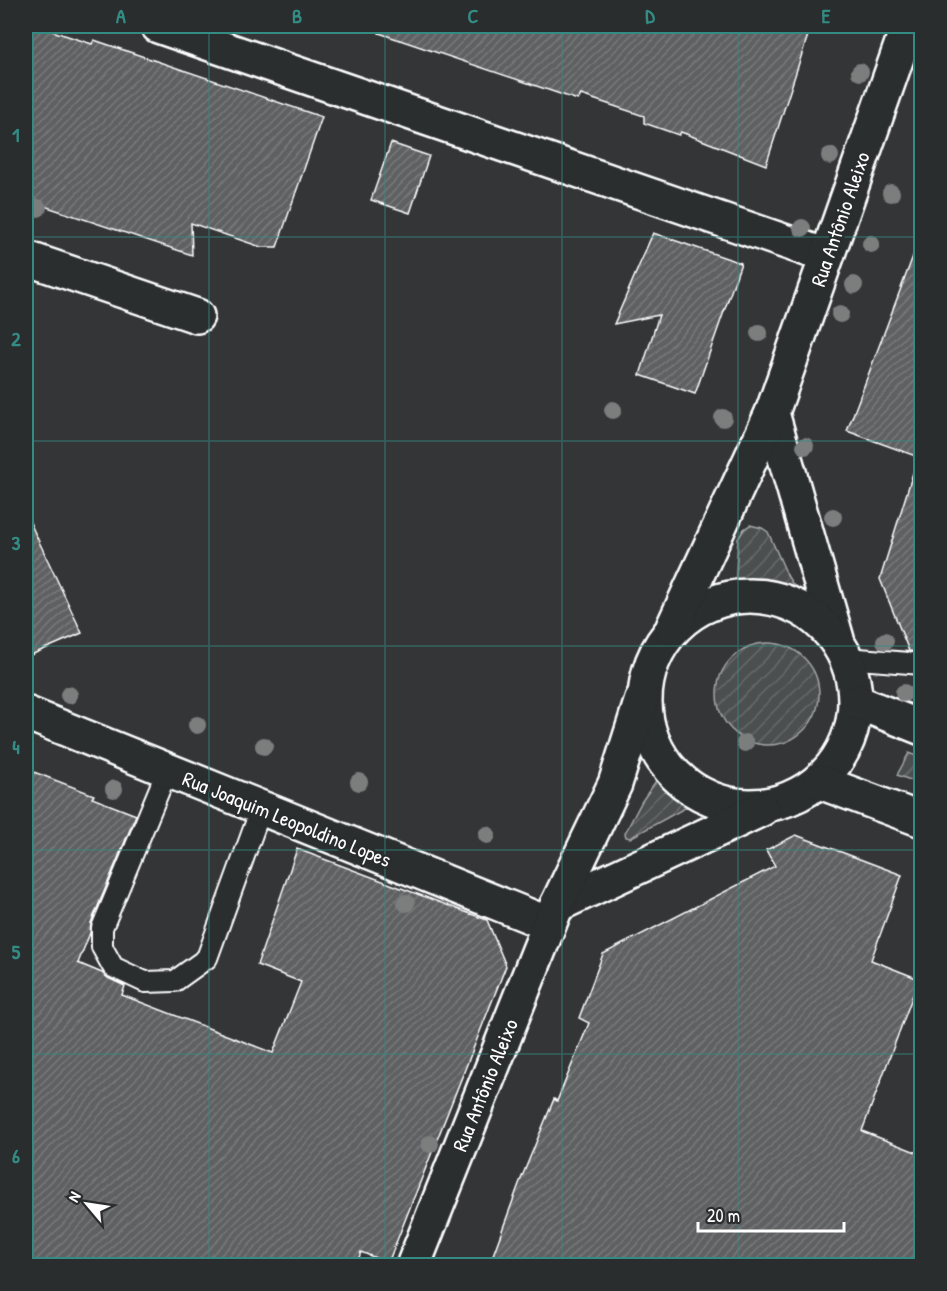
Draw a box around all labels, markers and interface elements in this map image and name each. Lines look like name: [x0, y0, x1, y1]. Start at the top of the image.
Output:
text: A: [116, 2, 126, 29]
text: B: [292, 2, 302, 29]
text: C: [468, 2, 479, 29]
text: D: [645, 2, 655, 29]
text: E: [822, 2, 831, 29]
text: 1: [12, 121, 20, 148]
street label: Rua Antônio Aleixo: [803, 148, 877, 290]
text: 2: [11, 325, 21, 352]
text: 3: [12, 529, 21, 556]
text: 4: [12, 733, 20, 760]
street label: Rua Joaquim Leopoldino Lopes: [178, 764, 396, 874]
text: 5: [12, 938, 21, 965]
street label: Rua Antônio Aleixo: [445, 1014, 525, 1156]
text: 6: [12, 1142, 20, 1169]
north arrow: [57, 1174, 117, 1234]
text: N: [62, 1187, 86, 1206]
scale bar: [698, 1195, 844, 1233]
text: 20 m: [707, 1203, 740, 1228]

